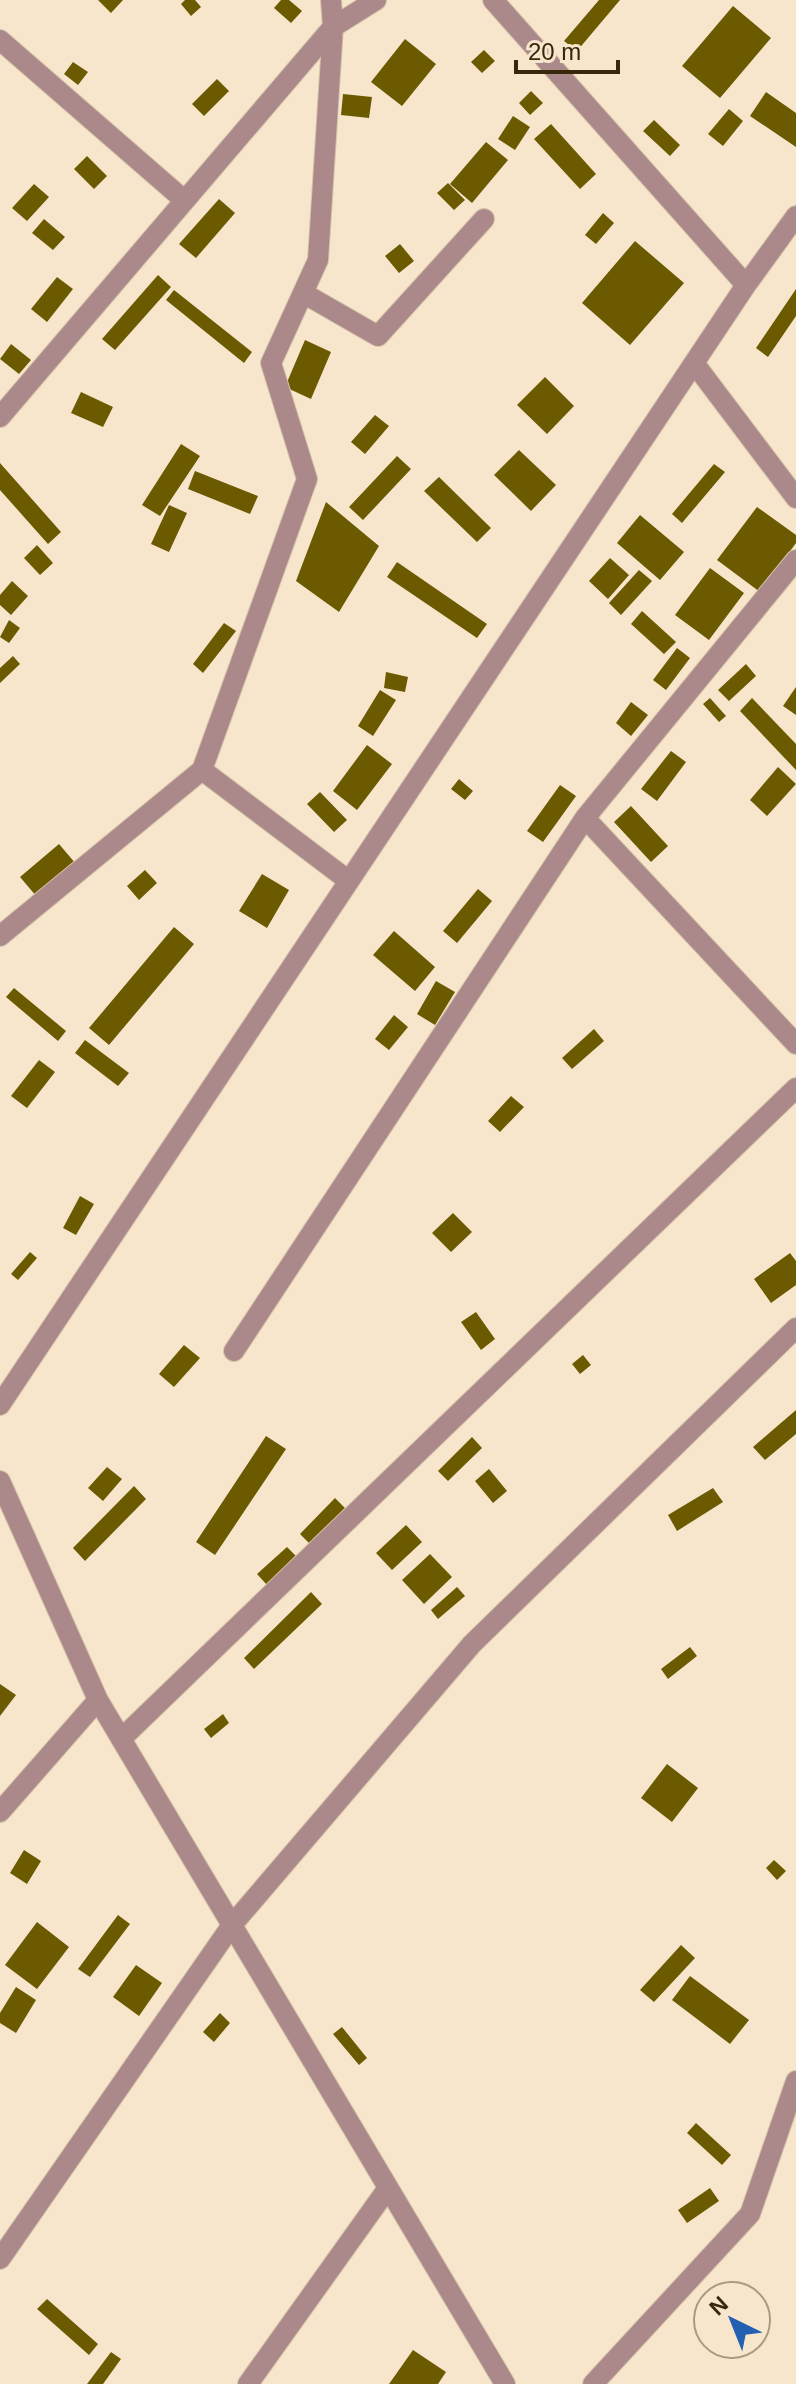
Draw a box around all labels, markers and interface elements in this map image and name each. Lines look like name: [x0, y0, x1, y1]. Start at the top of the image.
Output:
scale bar: [516, 24, 618, 74]
text: 20 m: [528, 38, 581, 65]
north arrow: [692, 2280, 772, 2360]
text: N: [704, 2291, 733, 2320]

